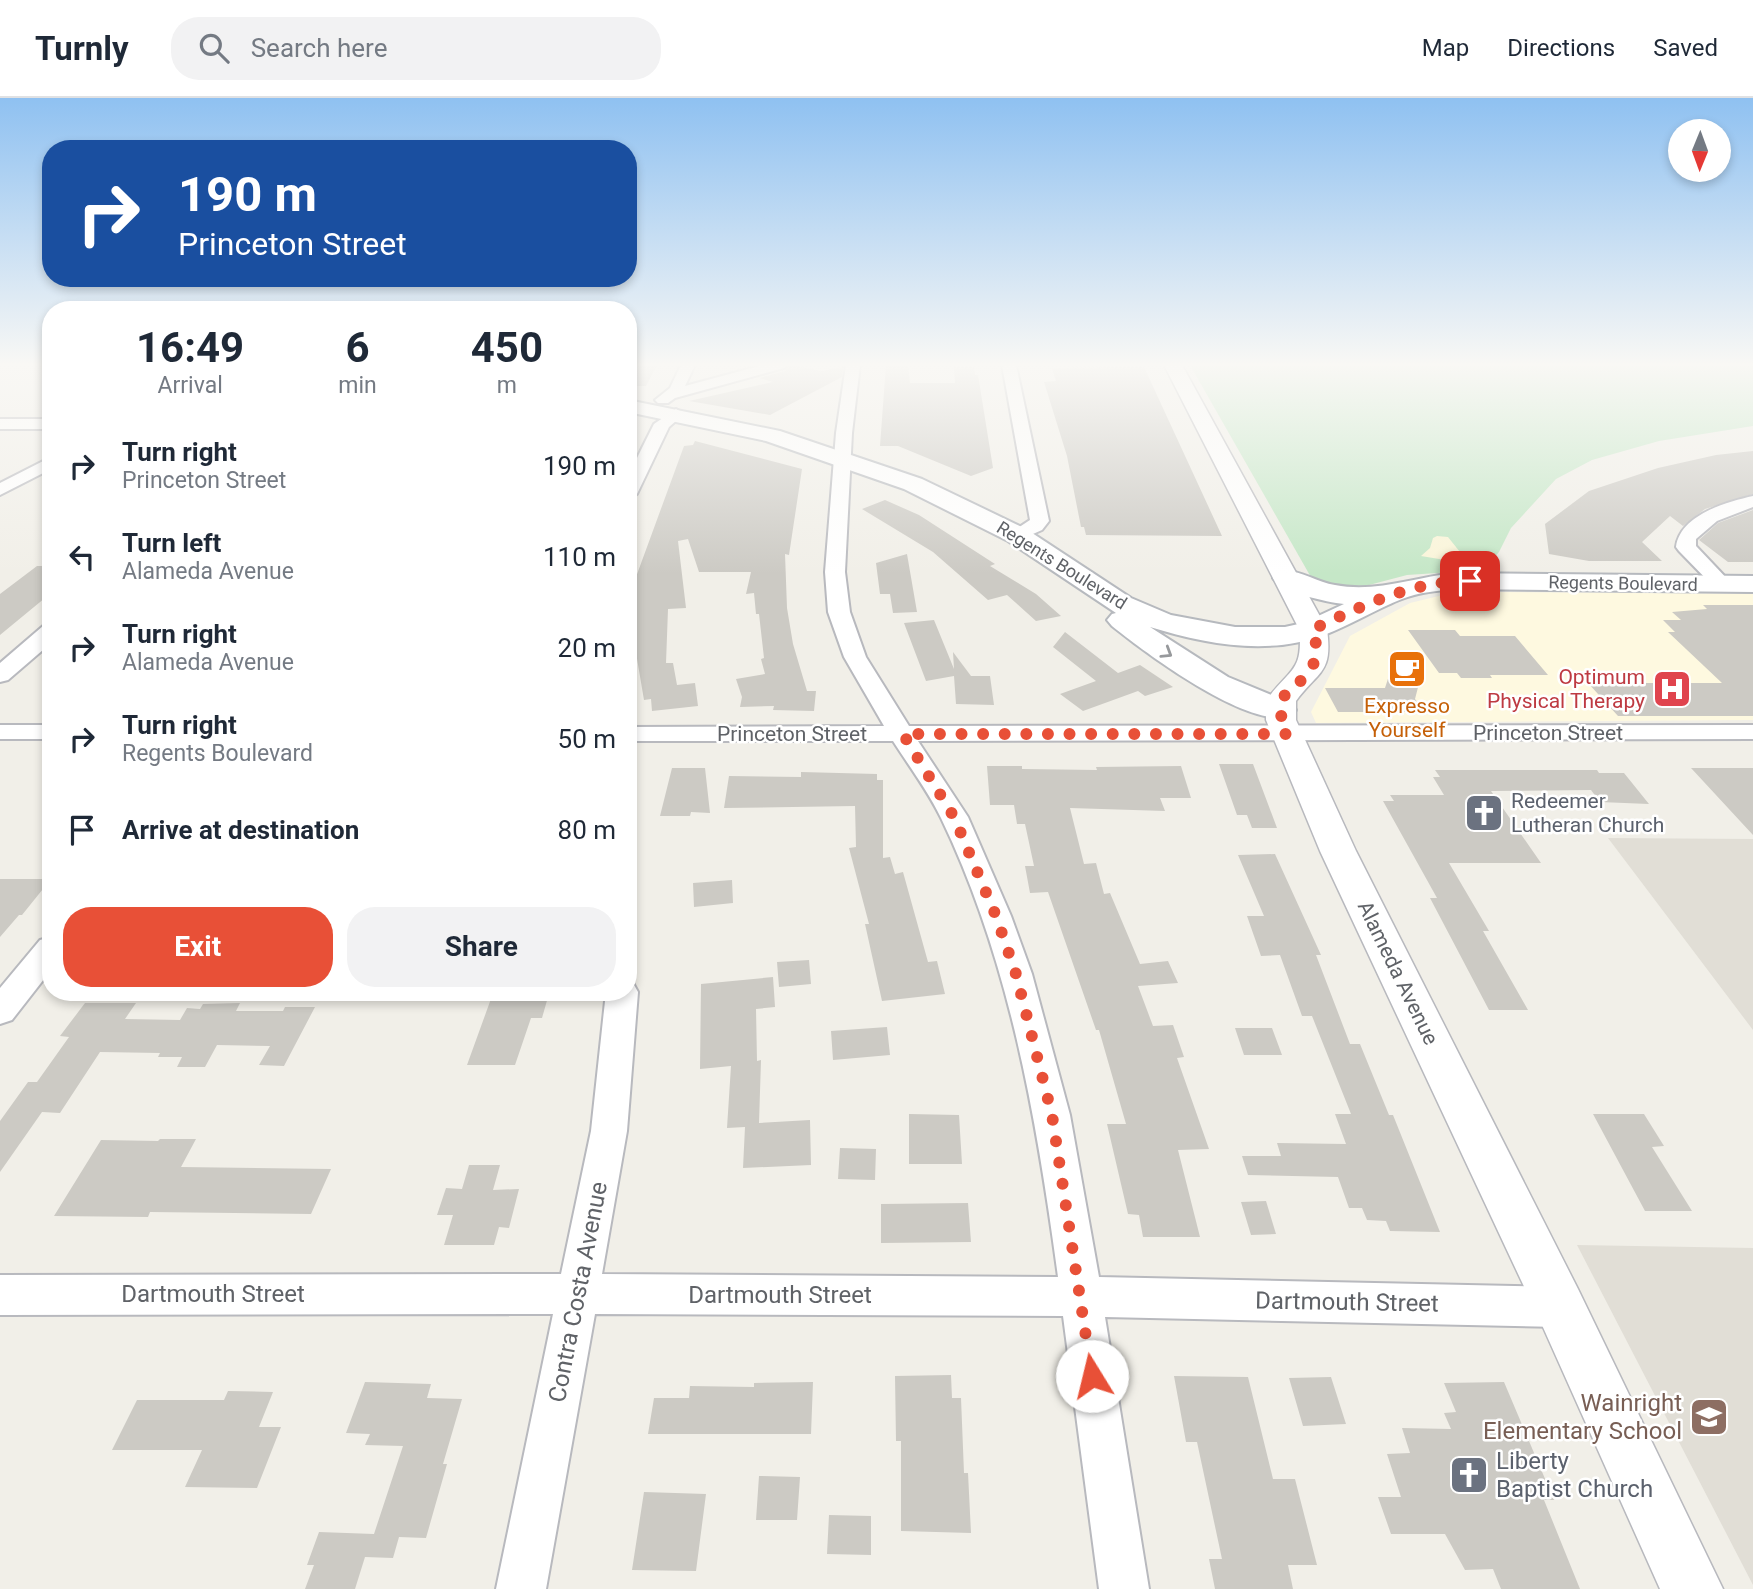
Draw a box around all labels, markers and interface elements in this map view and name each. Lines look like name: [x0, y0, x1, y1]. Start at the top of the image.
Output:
search box: [171, 17, 661, 80]
text: Turnly: [35, 29, 129, 68]
icon: search: [195, 29, 233, 67]
text: Search here: [251, 33, 387, 63]
text: Map: [1422, 34, 1469, 62]
text: Directions: [1507, 34, 1615, 62]
text: Saved: [1653, 34, 1718, 62]
north arrow: [1668, 119, 1731, 182]
map controls: [1668, 119, 1731, 182]
text: 190 m: [178, 166, 317, 223]
icon: right: [63, 168, 154, 259]
text: Princeton Street: [178, 225, 407, 263]
text: 16:49: [136, 323, 244, 372]
text: 6: [345, 323, 370, 372]
text: 450: [471, 323, 543, 372]
text: Arrival: [157, 372, 223, 399]
text: min: [338, 372, 377, 399]
text: m: [497, 372, 517, 399]
text: Turn right: [122, 437, 237, 467]
icon: right: [63, 447, 101, 485]
text: 190 m: [543, 451, 616, 481]
text: Princeton Street: [122, 467, 286, 494]
street label: Regents Boulevard: [993, 516, 1131, 614]
text: Turn left: [122, 528, 221, 558]
icon: left: [63, 538, 101, 576]
text: 110 m: [543, 542, 616, 572]
pin: [1440, 551, 1500, 611]
text: Alameda Avenue: [122, 558, 294, 585]
icon: arrive: [1451, 562, 1489, 600]
street label: Regents Boulevard: [1548, 571, 1698, 595]
text: Turn right: [122, 619, 237, 649]
icon: right: [63, 629, 101, 667]
text: 20 m: [558, 633, 616, 663]
one-way arrow: [1159, 644, 1172, 657]
cafe icon: Expresso Yourself: [1386, 648, 1428, 690]
text: Alameda Avenue: [122, 649, 294, 676]
place label: Optimum Physical Therapy: [1487, 665, 1645, 713]
hospital icon: Optimum Physical Therapy: [1651, 668, 1693, 710]
place label: Expresso Yourself: [1364, 694, 1450, 742]
text: Turn right: [122, 710, 237, 740]
icon: right: [63, 720, 101, 758]
street label: Princeton Street: [1473, 721, 1623, 745]
street label: Princeton Street: [717, 722, 867, 746]
text: 50 m: [558, 724, 616, 754]
text: Regents Boulevard: [122, 740, 313, 767]
place label: Redeemer Lutheran Church: [1511, 789, 1664, 837]
church icon: Redeemer Lutheran Church: [1463, 792, 1505, 834]
icon: arrive: [63, 811, 101, 849]
text: Arrive at destination: [122, 815, 359, 845]
text: 80 m: [558, 815, 616, 845]
street label: Alameda Avenue: [1353, 897, 1443, 1049]
button: Exit: [63, 907, 333, 987]
button: Share: [347, 907, 616, 987]
street label: Contra Costa Avenue: [543, 1179, 613, 1405]
street label: Dartmouth Street: [121, 1280, 305, 1308]
street label: Dartmouth Street: [688, 1281, 872, 1309]
street label: Dartmouth Street: [1255, 1286, 1439, 1318]
position arrow: [1055, 1339, 1129, 1413]
place label: Wainright Elementary School: [1483, 1389, 1682, 1445]
school or university icon: Wainright Elementary School: [1688, 1396, 1730, 1438]
place label: Liberty Baptist Church: [1496, 1447, 1653, 1503]
church icon: Liberty Baptist Church: [1448, 1454, 1490, 1496]

